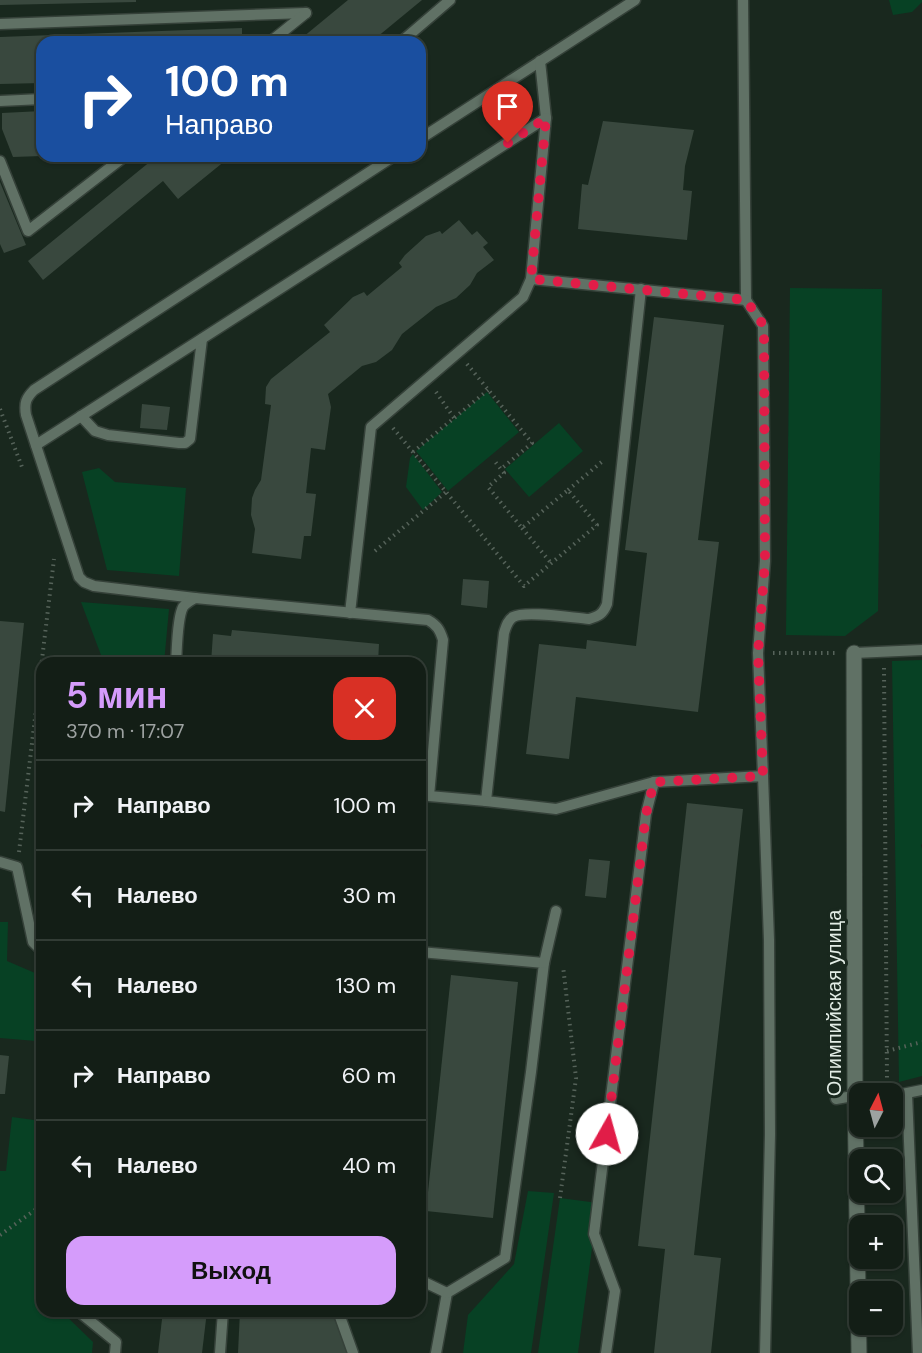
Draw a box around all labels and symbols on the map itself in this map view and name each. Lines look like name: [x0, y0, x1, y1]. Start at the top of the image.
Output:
pin: [482, 81, 533, 143]
street label: Олимпийская улица: [821, 909, 847, 1096]
north arrow: [849, 1083, 903, 1137]
position arrow: [575, 1102, 639, 1166]

